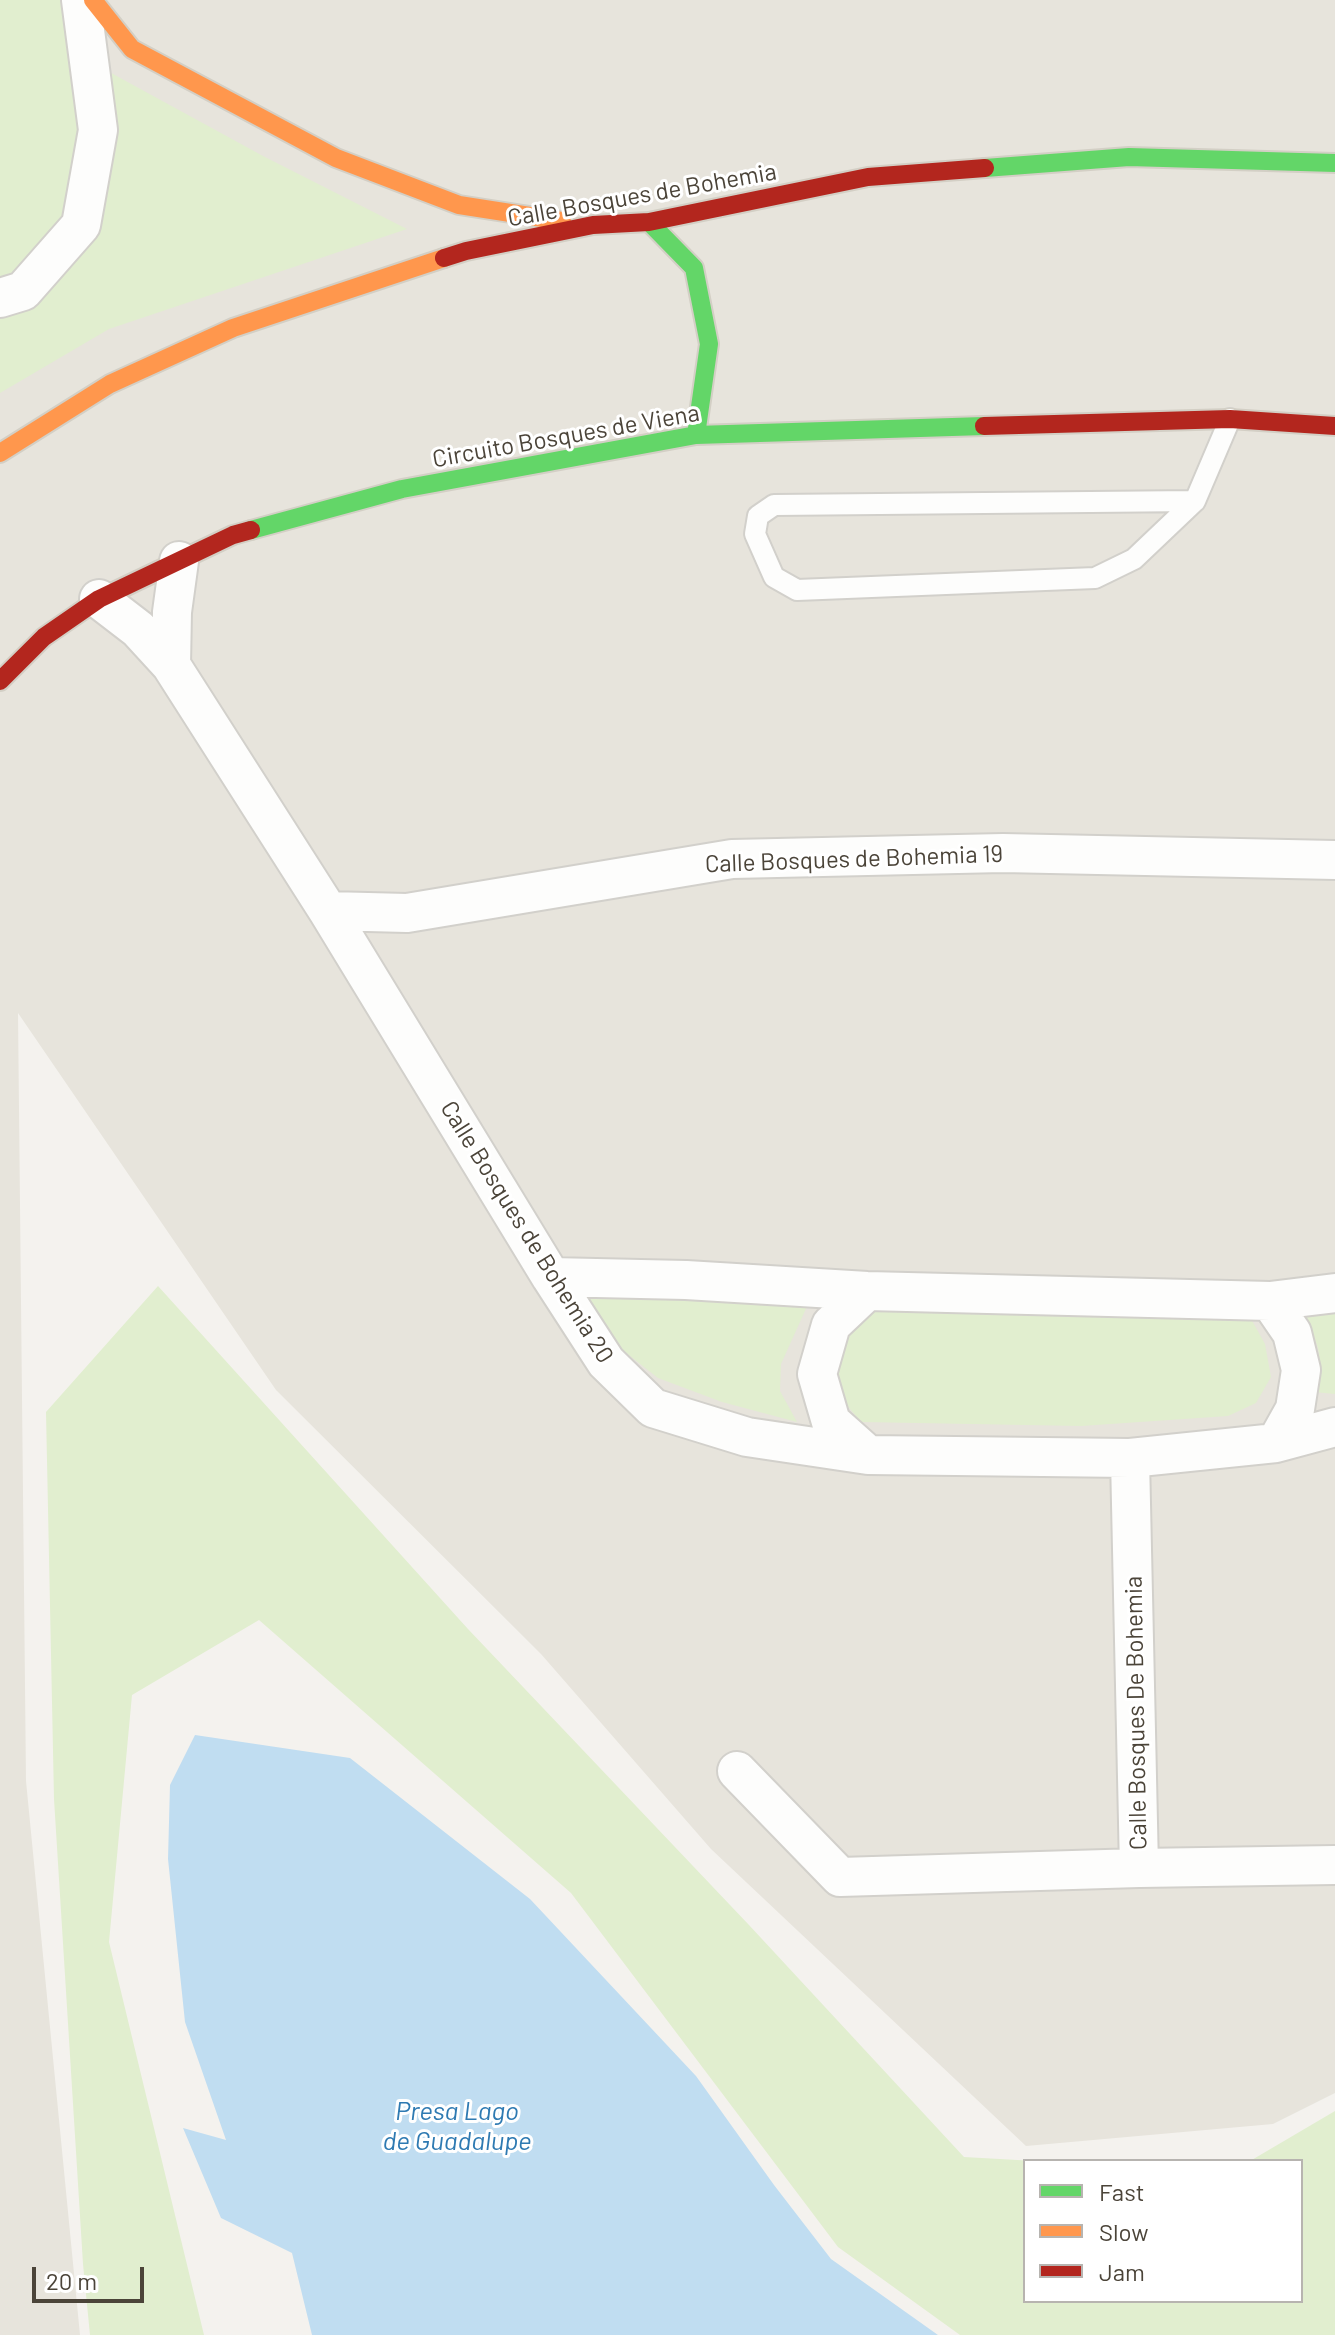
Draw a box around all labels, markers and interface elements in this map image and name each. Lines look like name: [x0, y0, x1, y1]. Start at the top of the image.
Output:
street label: Calle Bosques de Bohemia: [505, 157, 779, 233]
street label: Circuito Bosques de Viena: [430, 398, 702, 474]
street label: Calle Bosques de Bohemia 19: [704, 839, 1004, 879]
street label: Calle Bosques de Bohemia 20: [434, 1096, 620, 1368]
street label: Calle Bosques De Bohemia: [1119, 1576, 1153, 1850]
water label: Presa Lago de Guadalupe: [382, 2095, 532, 2156]
legend: [1023, 2159, 1303, 2303]
text: Fast: [1099, 2177, 1144, 2206]
text: Slow: [1099, 2217, 1148, 2246]
scale bar: [36, 2251, 148, 2301]
text: Jam: [1099, 2257, 1145, 2286]
text: 20 m: [46, 2266, 97, 2295]

